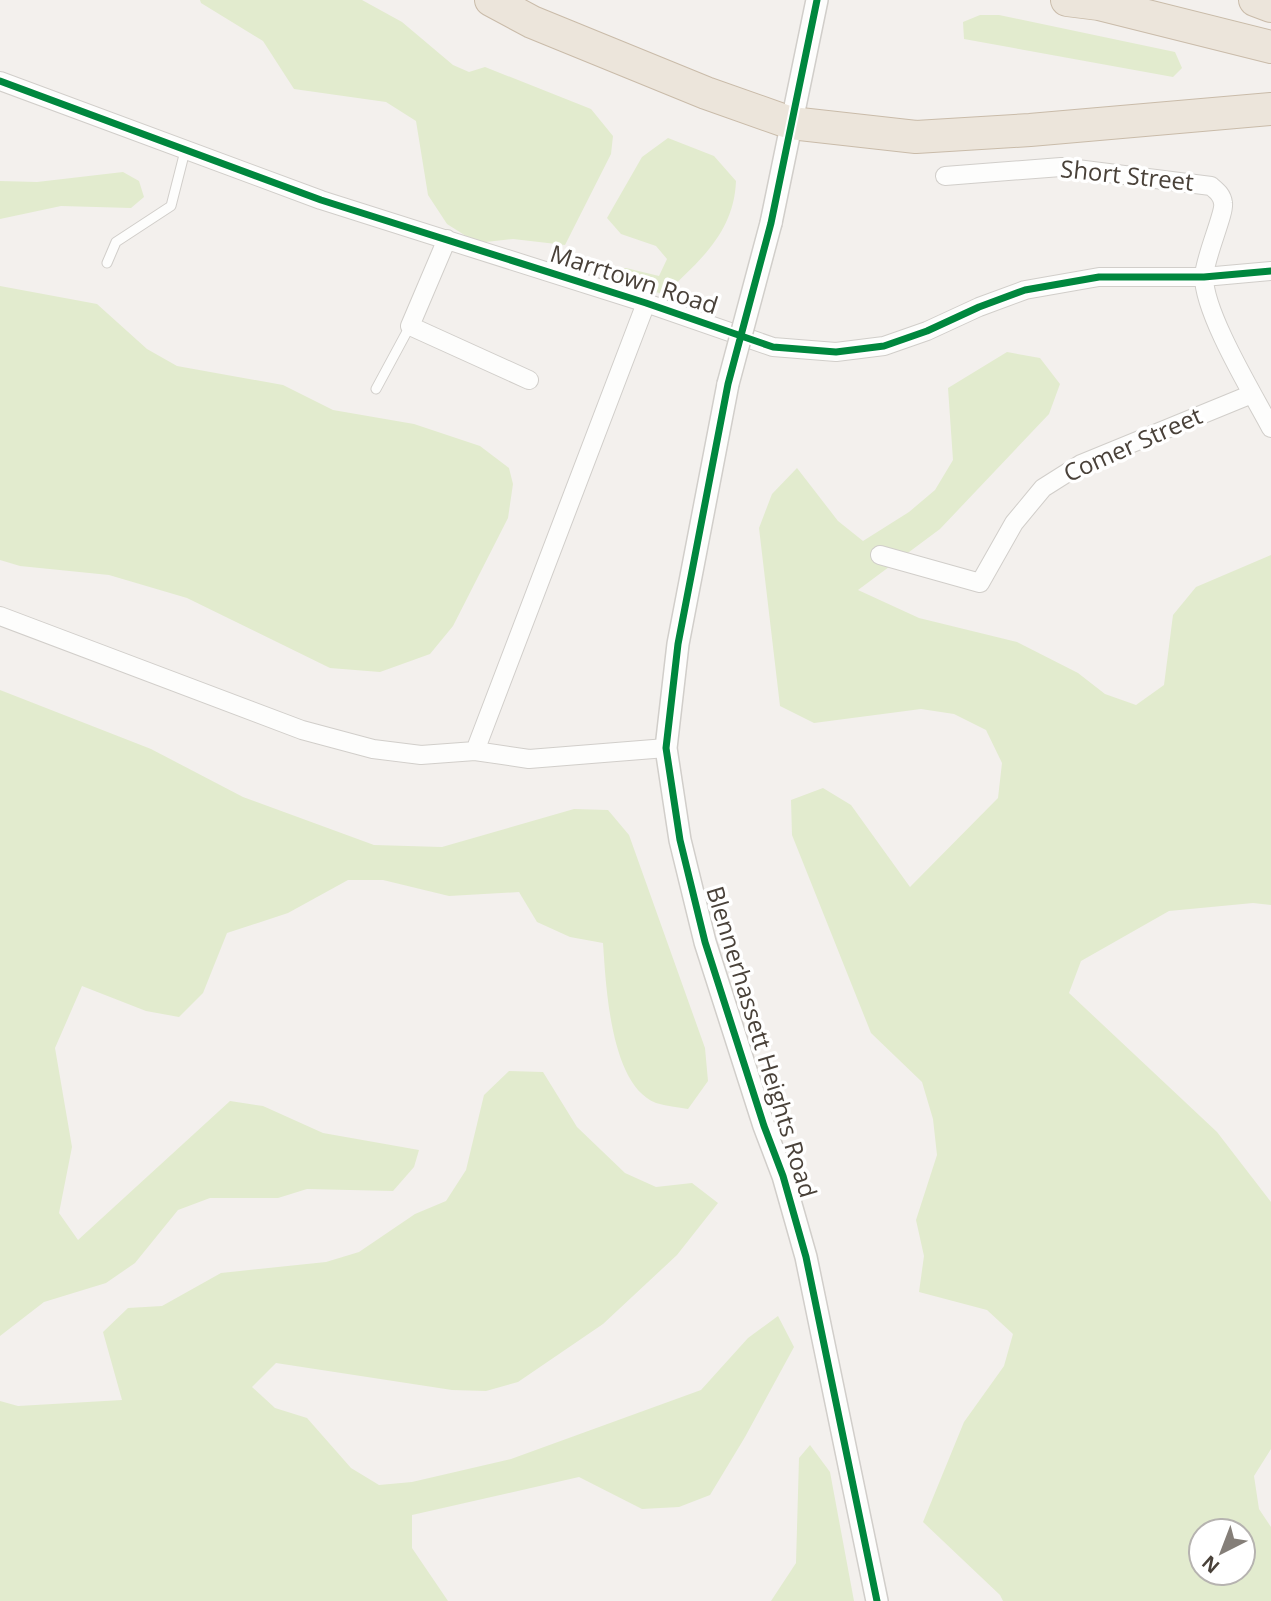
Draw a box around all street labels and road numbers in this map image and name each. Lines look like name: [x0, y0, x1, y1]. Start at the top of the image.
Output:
street label: Short Street: [1059, 151, 1195, 198]
street label: Marrtown Road: [546, 236, 722, 321]
street label: Comer Street: [1058, 398, 1207, 489]
street label: Blennerhassett Heights Road: [699, 882, 826, 1201]

